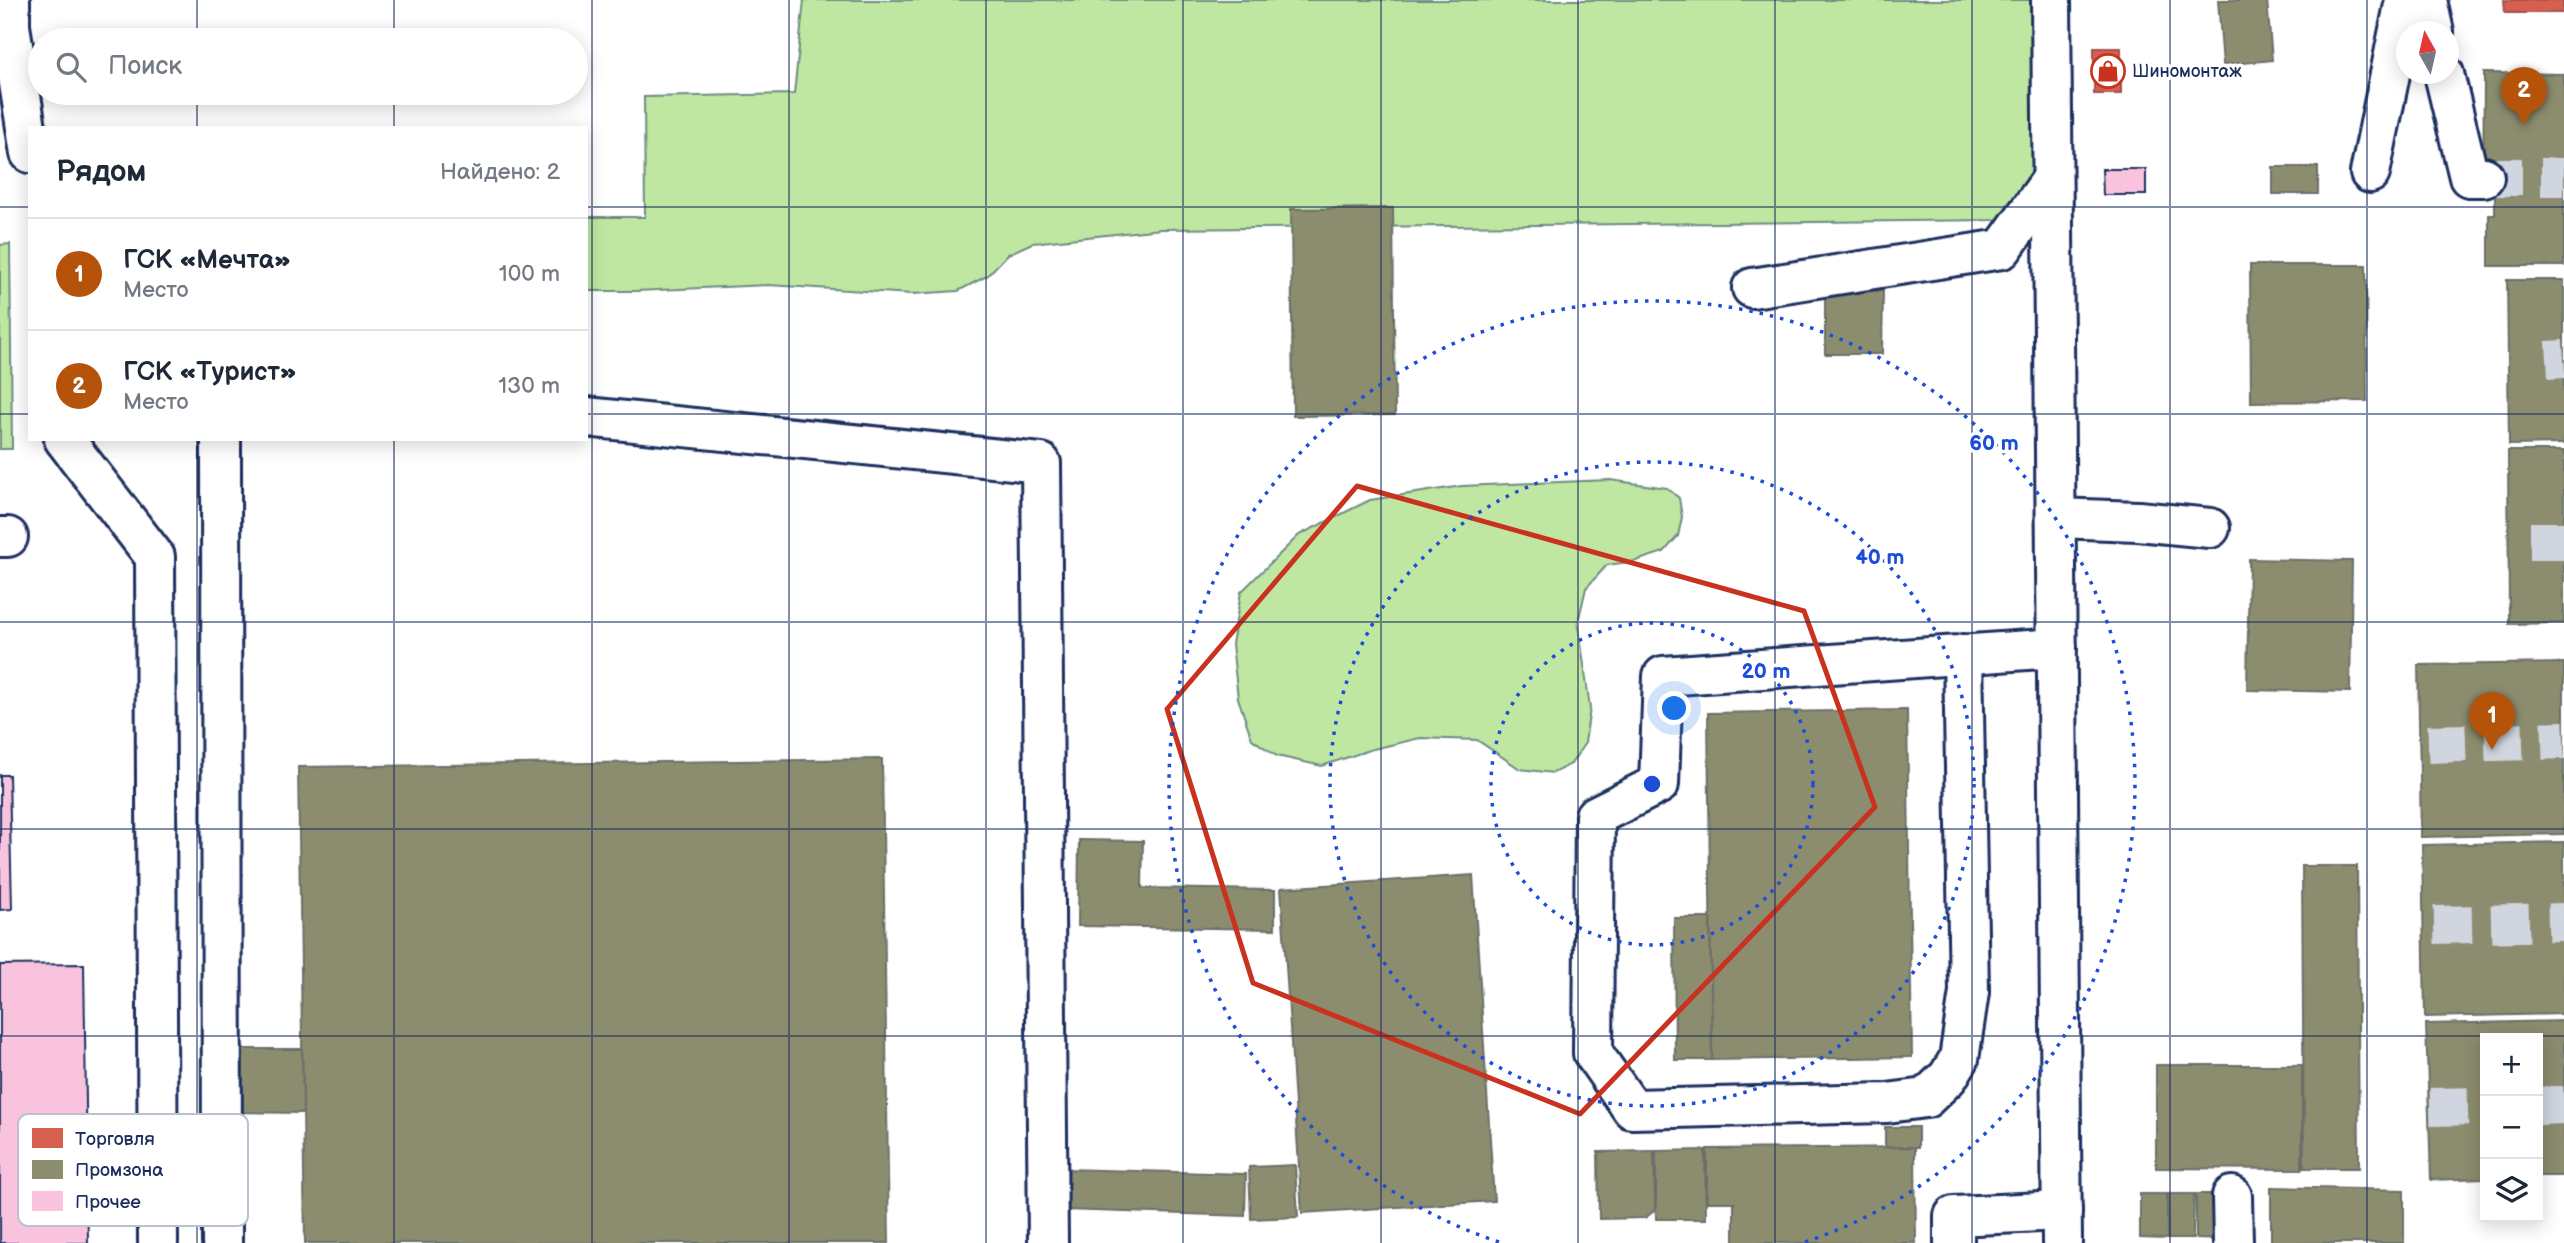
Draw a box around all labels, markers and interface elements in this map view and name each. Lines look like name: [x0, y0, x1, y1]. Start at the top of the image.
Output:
north arrow: [2396, 21, 2459, 84]
search box: [28, 28, 588, 105]
icon: search: [52, 48, 90, 86]
text: Поиск: [108, 51, 182, 82]
shop icon: Шиномонтаж: [2089, 52, 2127, 90]
place label: Шиномонтаж: [2132, 61, 2242, 82]
pin: 2: [2501, 67, 2547, 125]
text: Рядом: [56, 154, 146, 190]
text: Найдено: 2: [440, 158, 560, 186]
text: ГСК «Мечта»: [123, 245, 291, 276]
text: 1: [74, 260, 84, 288]
text: 100 m: [499, 260, 560, 288]
text: Место: [123, 276, 189, 304]
text: ГСК «Турист»: [123, 357, 297, 388]
text: 2: [72, 372, 86, 400]
text: 130 m: [498, 372, 560, 400]
text: Место: [123, 388, 189, 416]
text: 60 m: [1969, 431, 2019, 456]
text: 40 m: [1855, 545, 1905, 570]
text: 20 m: [1742, 659, 1790, 684]
your location: [1657, 691, 1691, 725]
pin: 1: [2469, 692, 2515, 750]
centre of rings: [1640, 772, 1664, 796]
map controls: [2480, 1033, 2543, 1222]
button: +: [2480, 1033, 2543, 1096]
button: −: [2480, 1096, 2543, 1159]
legend: [18, 1114, 248, 1226]
text: Торговля: [75, 1128, 155, 1151]
text: Промзона: [75, 1159, 163, 1182]
button: layers: [2480, 1159, 2543, 1222]
text: Прочее: [75, 1191, 141, 1214]

